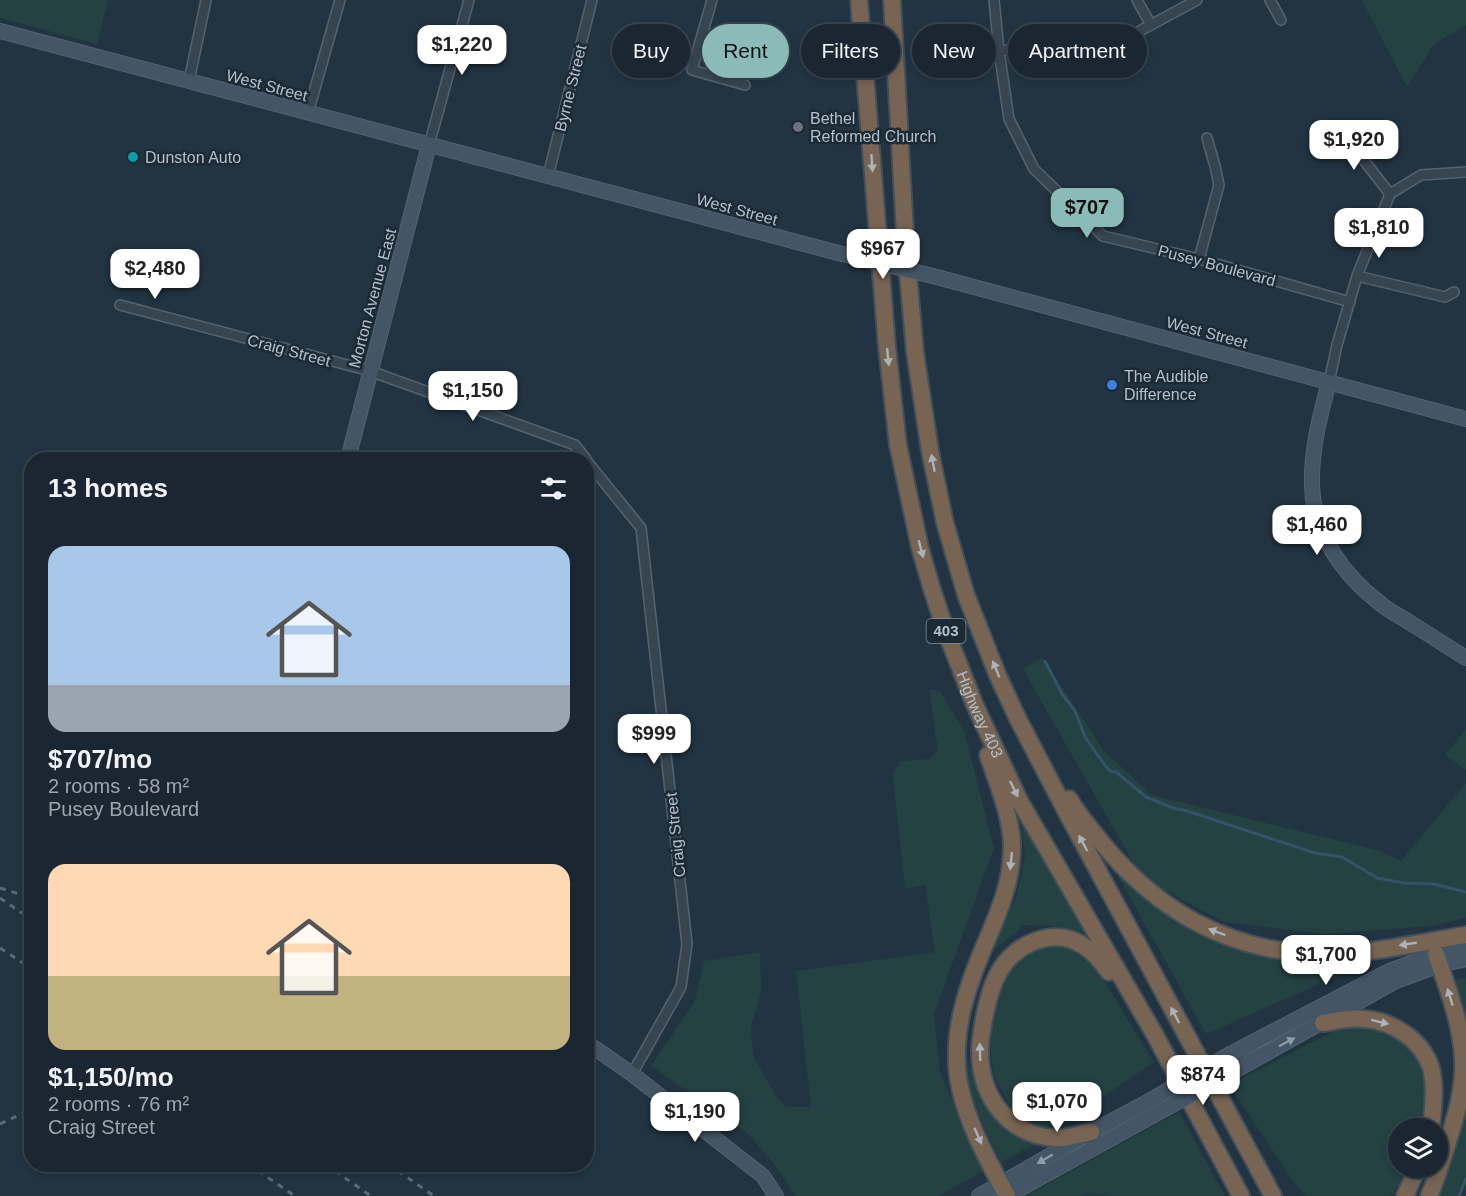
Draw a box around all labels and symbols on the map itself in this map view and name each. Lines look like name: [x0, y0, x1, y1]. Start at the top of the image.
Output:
pin: $1,220: [413, 25, 511, 76]
street label: Byrne Street: [551, 42, 590, 133]
street label: West Street: [224, 66, 310, 105]
place label: Bethel Reformed Church: [810, 110, 936, 145]
marker: Bethel Reformed Church: [791, 120, 805, 134]
pin: $1,920: [1305, 120, 1403, 171]
place label: Dunston Auto: [145, 149, 241, 166]
marker: Dunston Auto: [126, 150, 140, 164]
one-way arrow: [867, 154, 877, 173]
pin: $707: [1051, 188, 1123, 239]
street label: West Street: [694, 190, 780, 229]
pin: $1,810: [1330, 208, 1428, 259]
street label: Morton Avenue East: [346, 226, 399, 370]
pin: $967: [847, 229, 919, 280]
street label: Pusey Boulevard: [1156, 242, 1277, 289]
pin: $2,480: [106, 249, 204, 300]
street label: West Street: [1164, 313, 1250, 352]
street label: Craig Street: [245, 331, 333, 370]
one-way arrow: [883, 348, 893, 367]
place label: The Audible Difference: [1124, 368, 1209, 403]
pin: $1,150: [424, 371, 522, 422]
marker: The Audible Difference: [1105, 378, 1119, 392]
one-way arrow: [928, 453, 937, 472]
pin: $1,460: [1268, 505, 1366, 556]
one-way arrow: [916, 540, 926, 558]
road number: 403: [926, 619, 966, 643]
one-way arrow: [990, 660, 1000, 678]
street label: Highway 403: [953, 669, 1006, 760]
pin: $999: [618, 714, 690, 765]
one-way arrow: [1010, 781, 1019, 798]
street label: Craig Street: [663, 791, 688, 878]
one-way arrow: [1078, 835, 1088, 852]
one-way arrow: [1006, 851, 1015, 870]
one-way arrow: [1208, 926, 1226, 936]
pin: $1,700: [1277, 935, 1375, 986]
one-way arrow: [1399, 940, 1418, 949]
one-way arrow: [1445, 988, 1454, 1006]
one-way arrow: [1170, 1007, 1180, 1024]
one-way arrow: [1371, 1018, 1390, 1028]
one-way arrow: [1279, 1037, 1296, 1047]
one-way arrow: [976, 1042, 985, 1061]
pin: $874: [1167, 1055, 1239, 1106]
pin: $1,070: [1008, 1082, 1106, 1133]
pin: $1,190: [646, 1092, 744, 1143]
one-way arrow: [973, 1128, 982, 1145]
one-way arrow: [1037, 1153, 1053, 1164]

